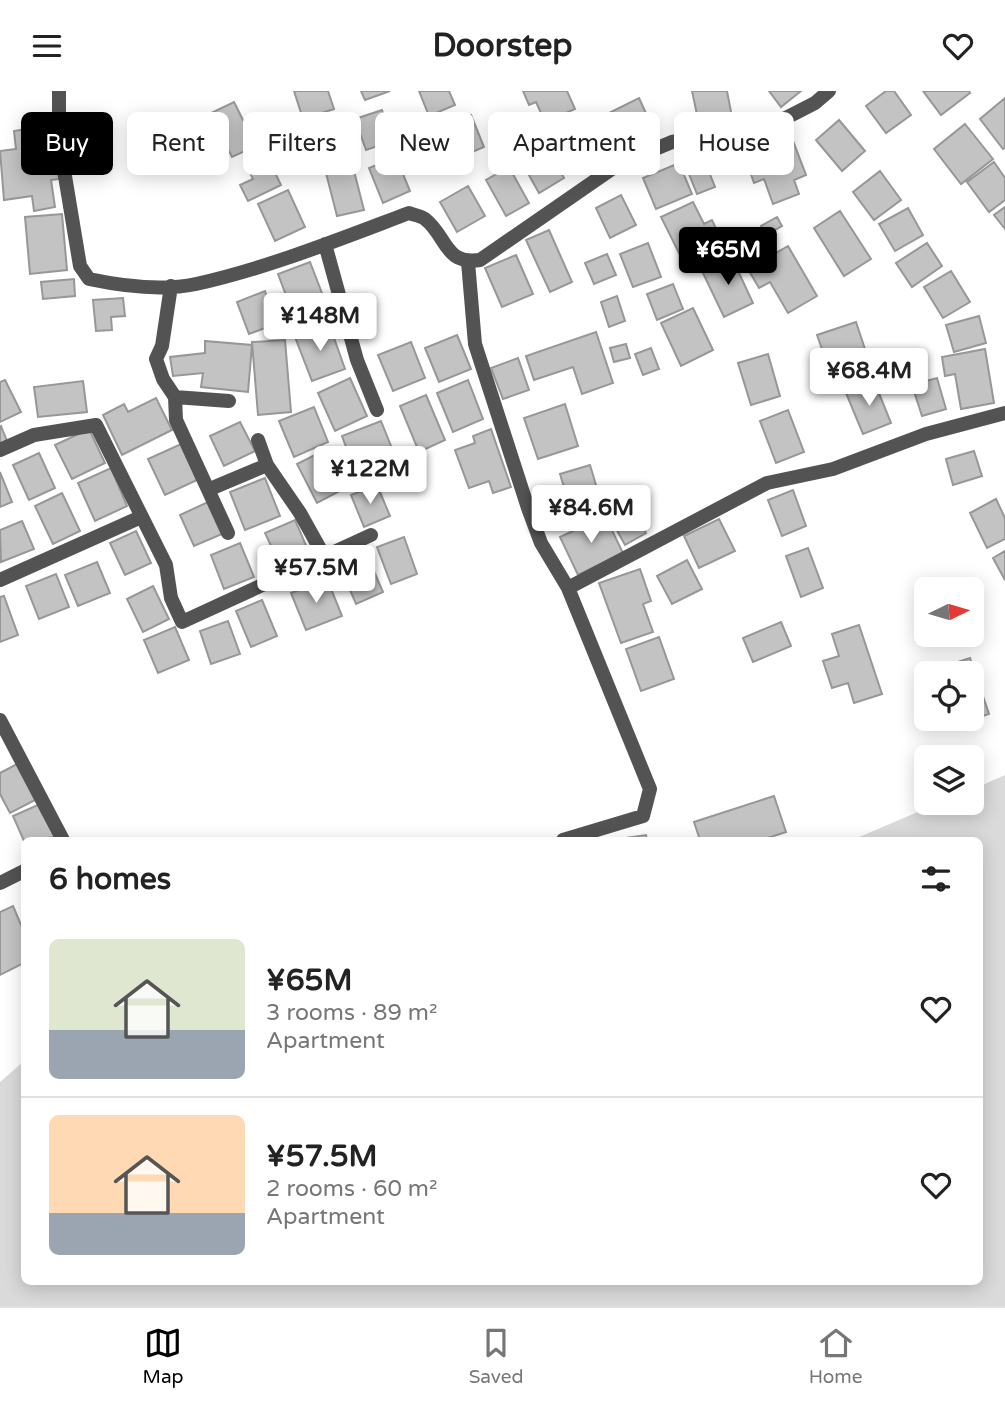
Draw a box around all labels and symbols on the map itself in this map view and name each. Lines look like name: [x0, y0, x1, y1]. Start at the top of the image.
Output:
pin: ¥65M: [687, 227, 769, 287]
pin: ¥148M: [271, 293, 369, 353]
pin: ¥68.4M: [812, 349, 926, 408]
pin: ¥122M: [321, 447, 419, 506]
pin: ¥84.6M: [534, 485, 648, 545]
pin: ¥57.5M: [259, 545, 373, 605]
north arrow: [914, 577, 984, 647]

